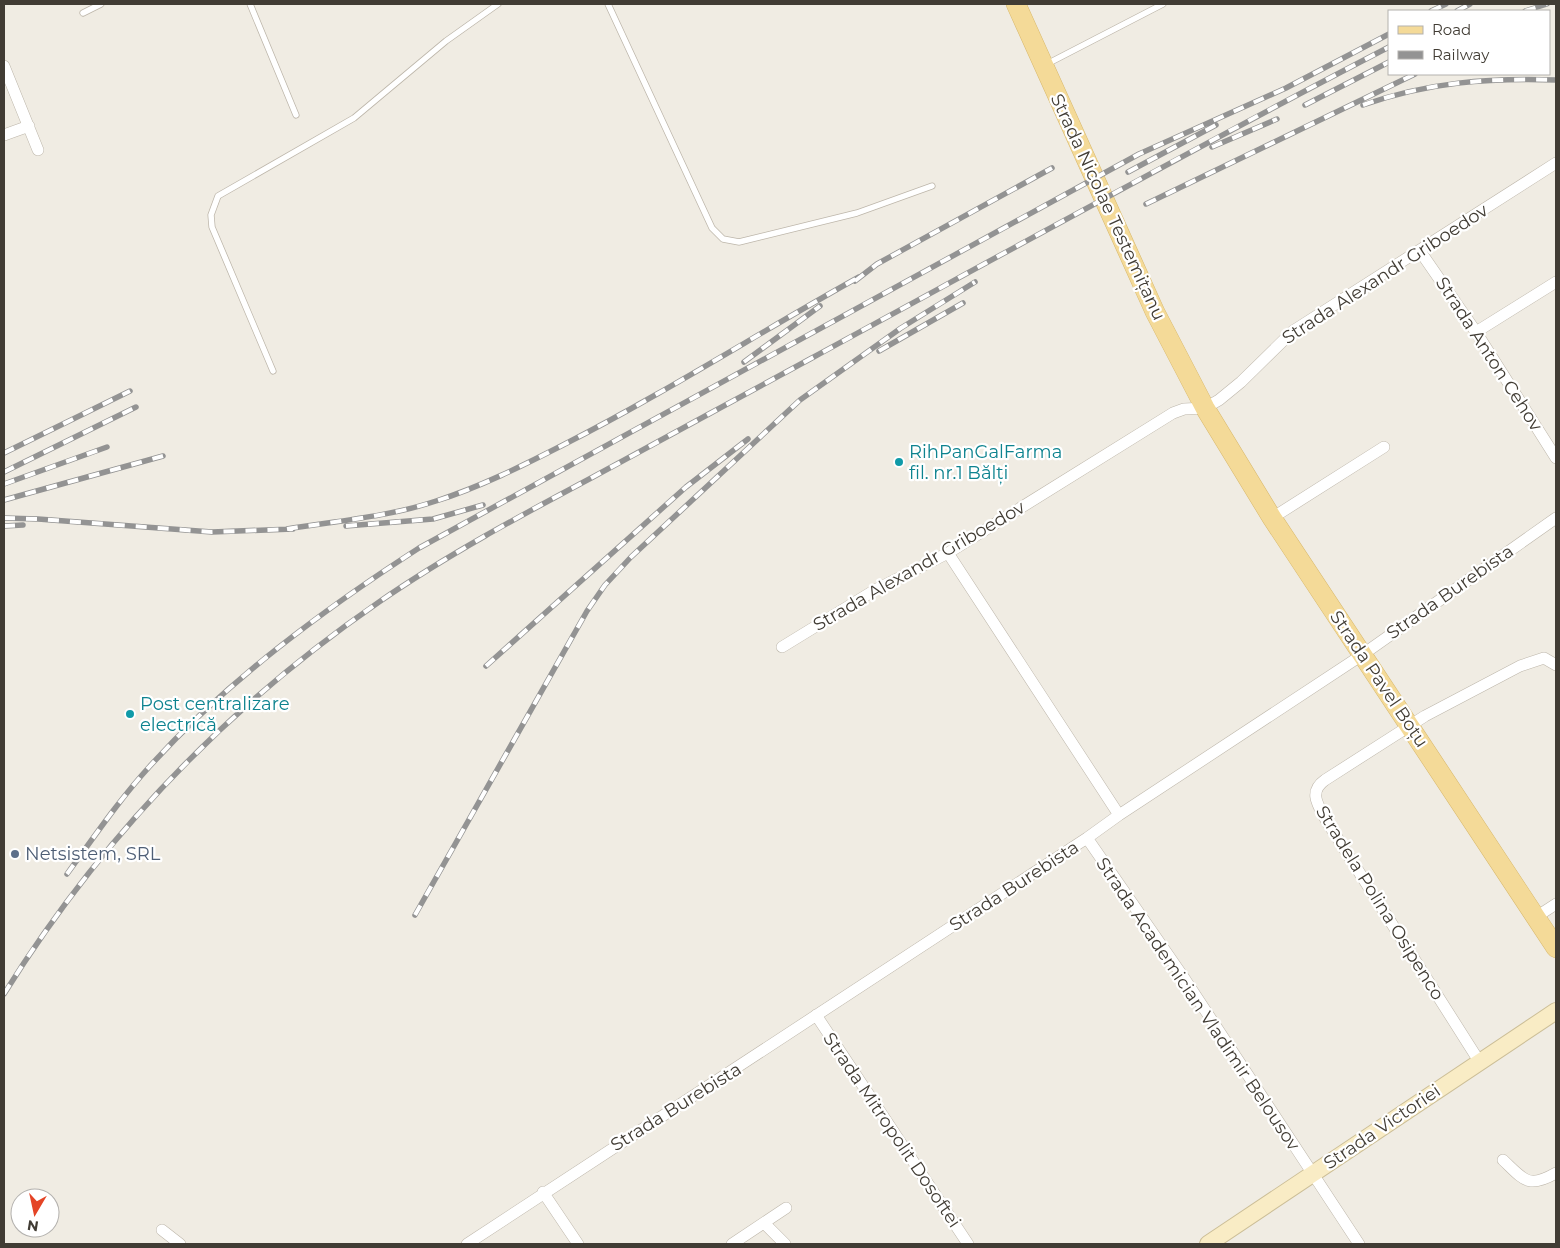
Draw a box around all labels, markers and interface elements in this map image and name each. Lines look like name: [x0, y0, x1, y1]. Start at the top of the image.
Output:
legend: [1388, 10, 1550, 75]
text: Road: [1432, 20, 1471, 39]
text: Railway: [1432, 45, 1490, 64]
street label: Strada Nicolae Testemițanu: [1045, 90, 1170, 324]
street label: Strada Alexandr Griboedov: [1278, 199, 1492, 349]
street label: Strada Anton Cehov: [1431, 273, 1547, 435]
place label: RihPanGalFarma fil. nr.1 Bălți: [909, 441, 1062, 485]
marker: RihPanGalFarma fil. nr.1 Bălți: [893, 456, 905, 468]
street label: Strada Alexandr Griboedov: [809, 496, 1029, 636]
street label: Strada Burebista: [1382, 540, 1518, 644]
street label: Strada Pavel Boțu: [1324, 606, 1433, 752]
place label: Post centralizare electrică: [140, 693, 290, 736]
marker: Post centralizare electrică: [124, 708, 136, 720]
street label: Stradela Polina Osipenco: [1311, 802, 1449, 1004]
street label: Strada Burebista: [945, 836, 1083, 936]
place label: Netsistem, SRL: [25, 843, 161, 865]
marker: Netsistem, SRL: [9, 848, 21, 860]
street label: Strada Academician Vladimir Belousov: [1091, 853, 1305, 1155]
street label: Strada Mitropolit Dosoftei: [818, 1028, 966, 1232]
street label: Strada Burebista: [607, 1058, 745, 1156]
street label: Strada Victoriei: [1319, 1080, 1445, 1174]
north arrow: [10, 1188, 60, 1238]
text: N: [26, 1216, 40, 1236]

